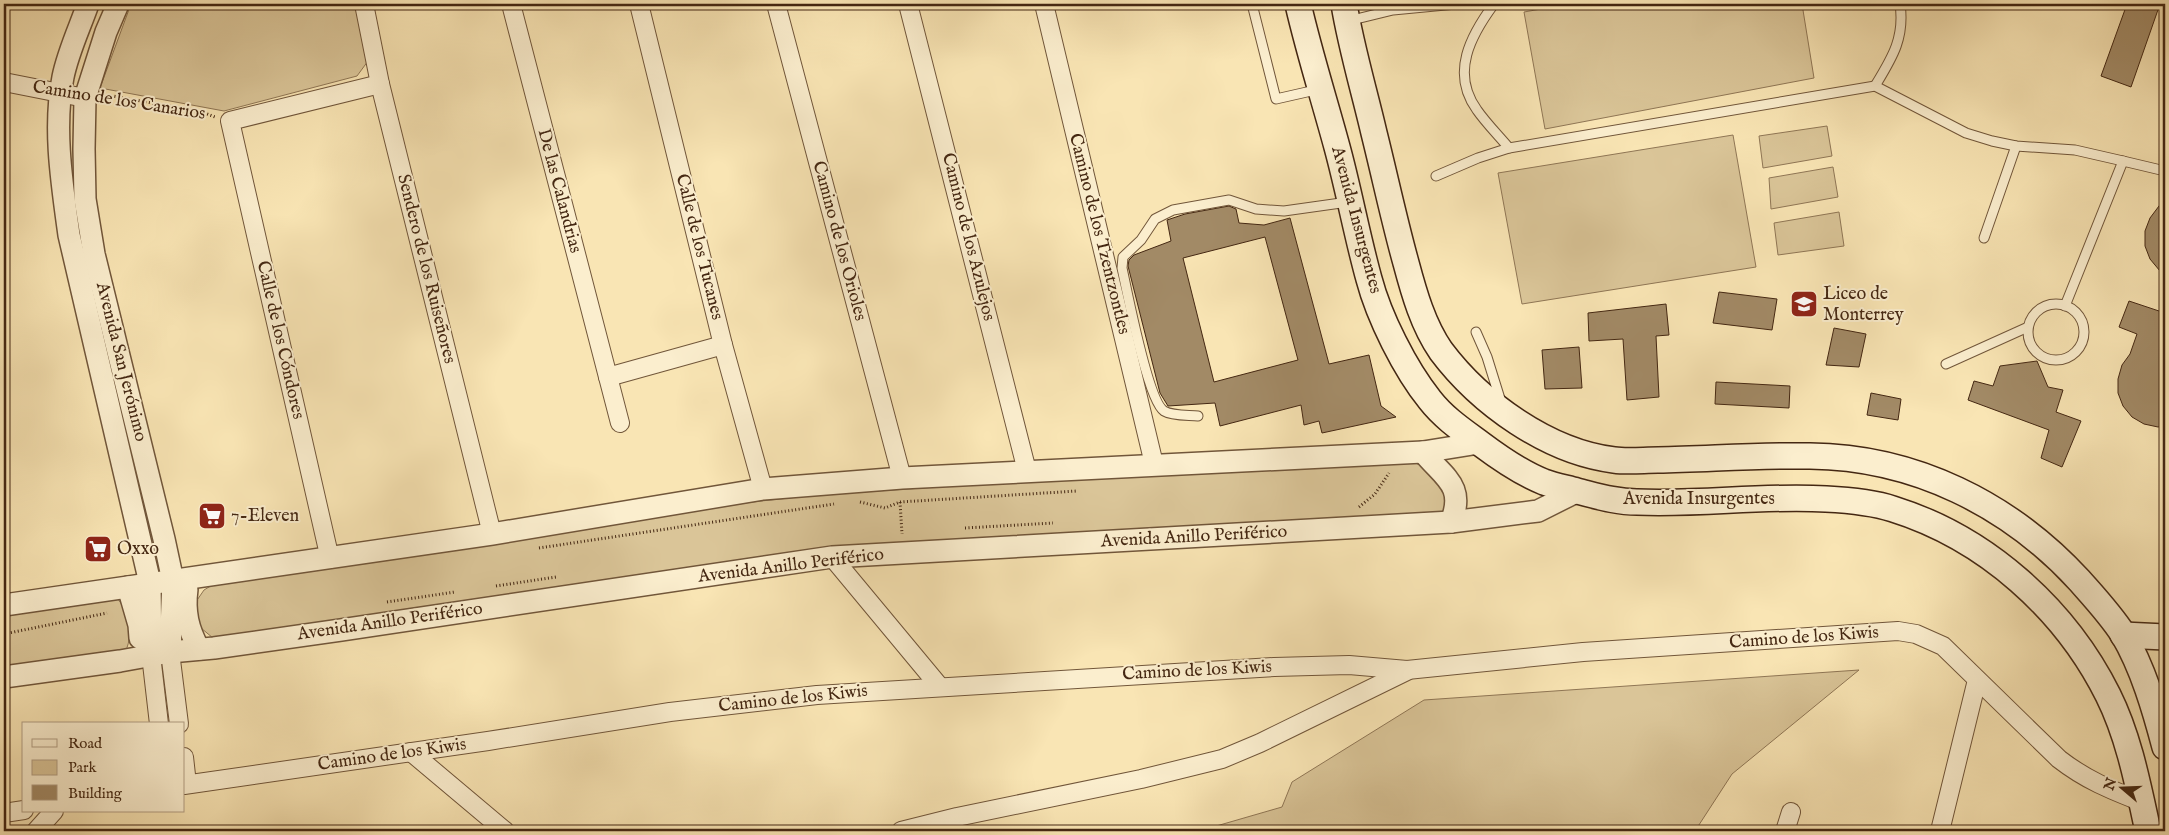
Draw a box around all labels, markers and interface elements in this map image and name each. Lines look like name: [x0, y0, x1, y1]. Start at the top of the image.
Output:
street label: Camino de los Canarios: [31, 76, 207, 126]
street label: De las Calandrias: [531, 126, 587, 256]
street label: Camino de los Tzentzontles: [1063, 131, 1135, 337]
street label: Avenida Insurgentes: [1325, 143, 1387, 296]
street label: Camino de los Azulejos: [936, 151, 1000, 323]
street label: Camino de los Orioles: [807, 159, 871, 323]
street label: Sendero de los Ruiseñores: [391, 172, 461, 366]
street label: Calle de los Tucanes: [670, 172, 728, 322]
street label: Calle de los Cóndores: [251, 259, 309, 421]
street label: Avenida San Jerónimo: [90, 279, 152, 444]
place label: Liceo de Monterrey: [1823, 283, 1904, 327]
school or university icon: Liceo de Monterrey: [1789, 289, 1819, 319]
street label: Avenida Insurgentes: [1622, 488, 1775, 511]
supermarket icon: 7-Eleven: [197, 501, 227, 531]
place label: 7-Eleven: [231, 505, 300, 528]
street label: Avenida Anillo Periférico: [1099, 521, 1288, 553]
supermarket icon: Oxxo: [83, 534, 113, 564]
place label: Oxxo: [117, 538, 159, 561]
street label: Avenida Anillo Periférico: [696, 543, 885, 589]
street label: Avenida Anillo Periférico: [295, 598, 484, 647]
street label: Camino de los Kiwis: [1728, 621, 1880, 655]
street label: Camino de los Kiwis: [1122, 656, 1272, 686]
street label: Camino de los Kiwis: [717, 680, 869, 718]
legend: [22, 722, 185, 812]
street label: Camino de los Kiwis: [316, 733, 468, 777]
text: Road: [68, 734, 103, 753]
text: Park: [68, 758, 98, 777]
north arrow: [2096, 762, 2146, 812]
text: N: [2100, 775, 2121, 794]
text: Building: [68, 784, 123, 803]

